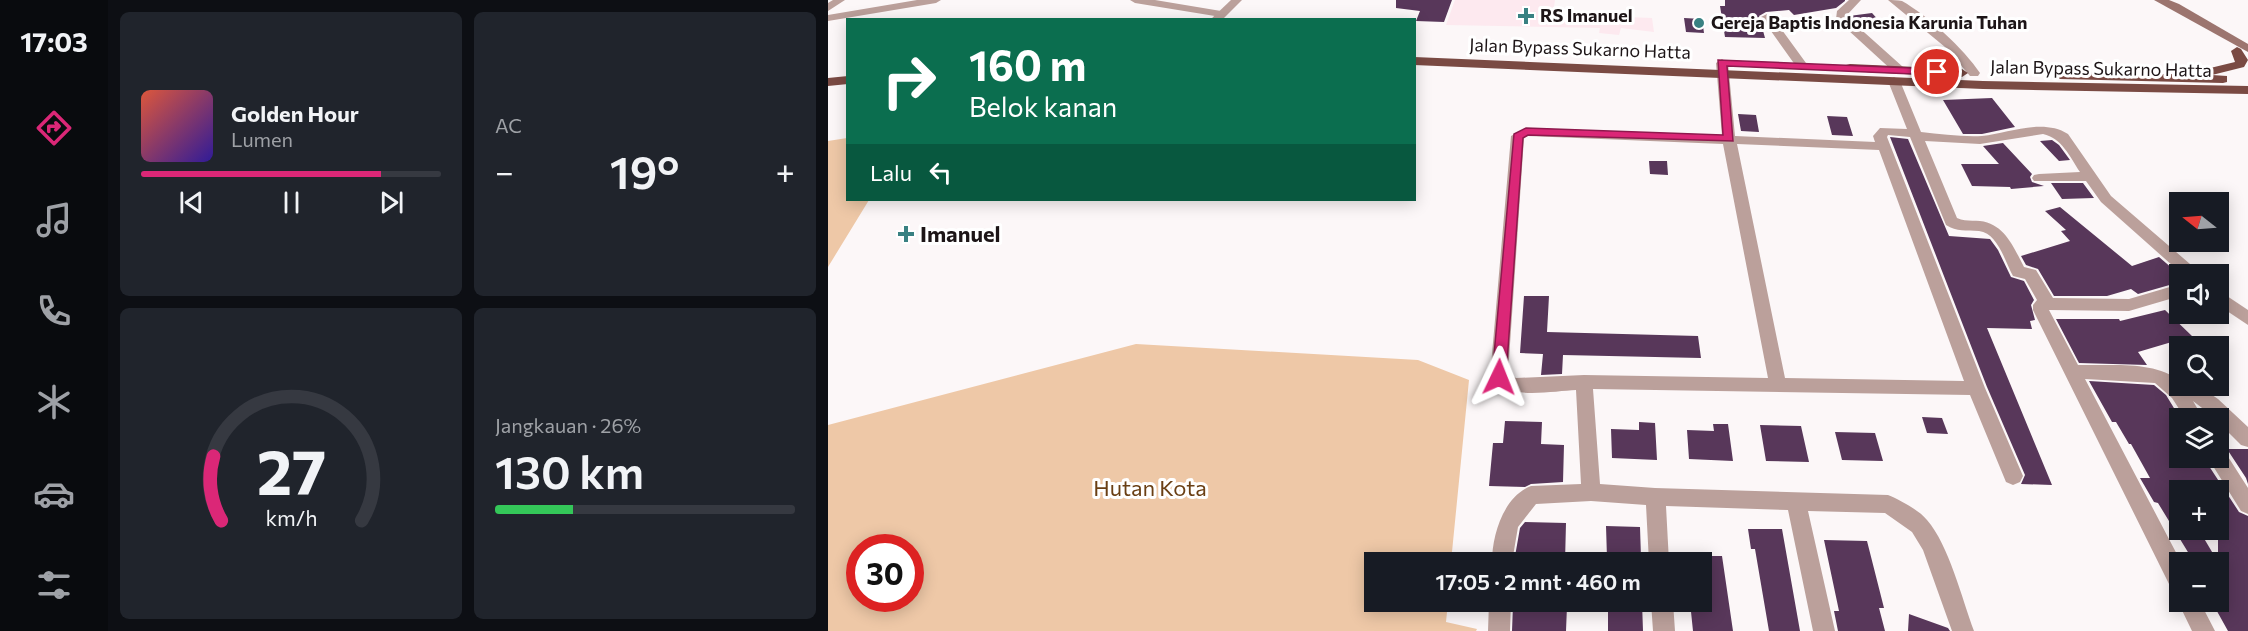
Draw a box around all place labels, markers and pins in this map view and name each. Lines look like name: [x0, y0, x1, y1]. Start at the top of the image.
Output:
place label: RS Imanuel: [1540, 4, 1633, 26]
marker: RS Imanuel: [1517, 7, 1535, 25]
place label: Gereja Baptis Indonesia Karunia Tuhan: [1711, 11, 2027, 33]
marker: Gereja Baptis Indonesia Karunia Tuhan: [1692, 16, 1706, 30]
pin: [1911, 46, 1962, 97]
place label: Imanuel: [920, 220, 1001, 247]
marker: Imanuel: [897, 225, 915, 243]

